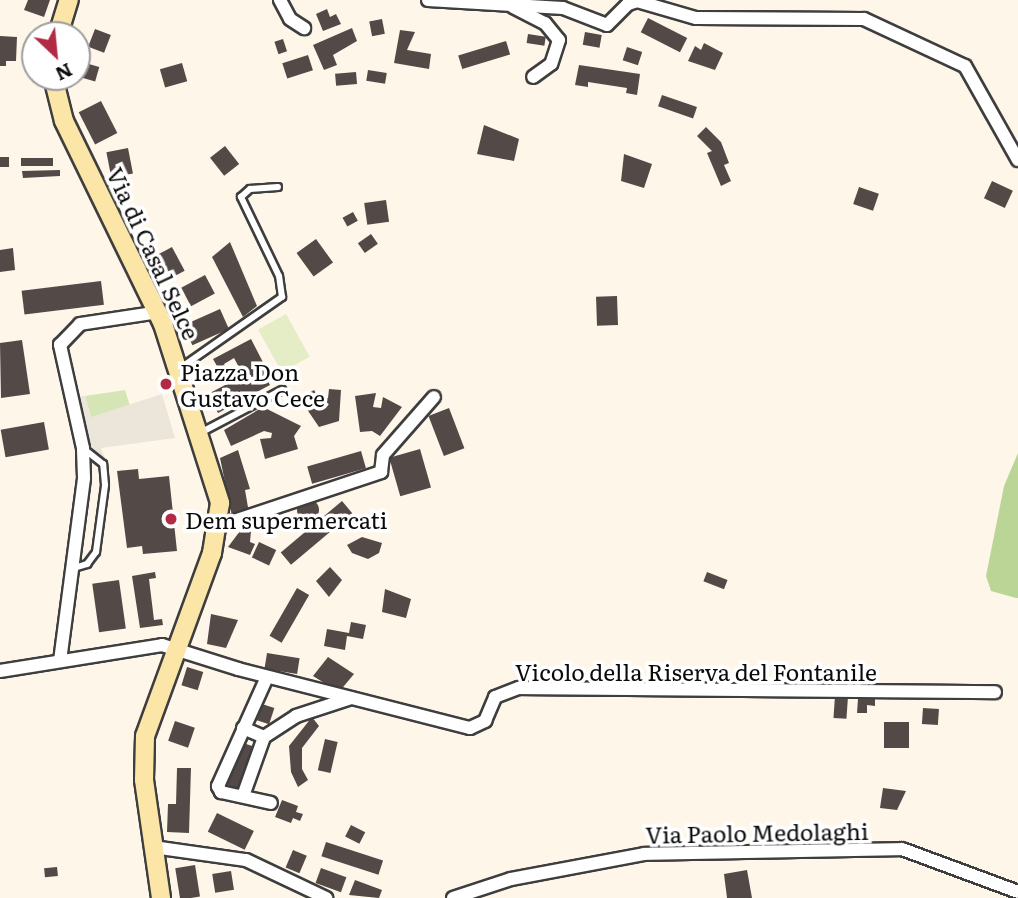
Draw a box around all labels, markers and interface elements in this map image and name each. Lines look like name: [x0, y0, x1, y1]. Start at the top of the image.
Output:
north arrow: [21, 21, 91, 91]
text: N: [51, 57, 78, 89]
street label: Via di Casal Selce: [102, 162, 206, 344]
place label: Piazza Don Gustavo Cece: [180, 357, 325, 411]
marker: Piazza Don Gustavo Cece: [158, 376, 174, 392]
place label: Dem supermercati: [185, 505, 388, 533]
marker: Dem supermercati: [163, 511, 179, 527]
street label: Vicolo della Riserva del Fontanile: [515, 657, 877, 685]
street label: Via Paolo Medolaghi: [645, 816, 869, 848]

